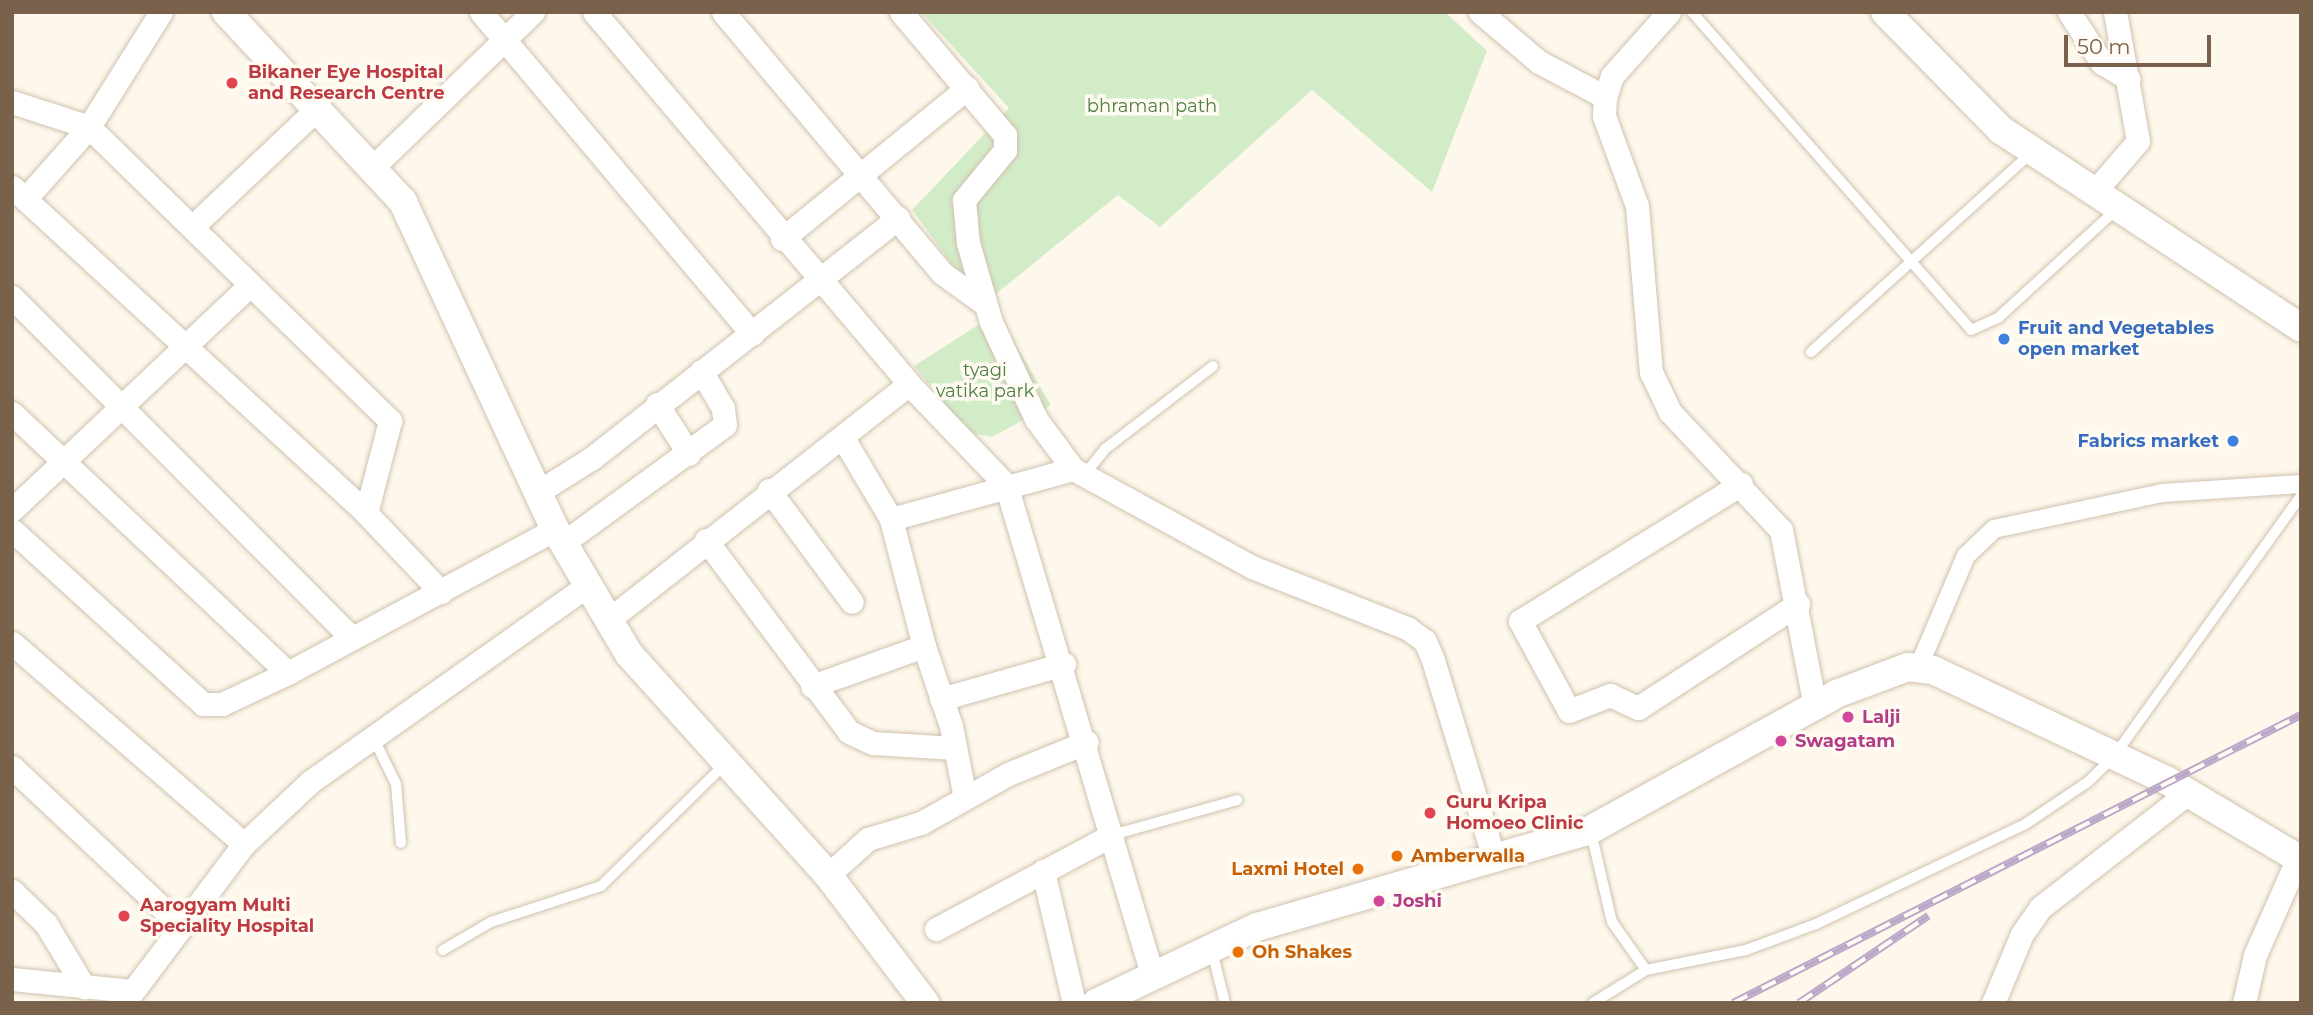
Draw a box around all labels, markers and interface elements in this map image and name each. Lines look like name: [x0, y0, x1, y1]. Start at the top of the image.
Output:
scale bar: [2068, 21, 2215, 65]
text: 50 m: [2077, 34, 2131, 59]
place label: Bikaner Eye Hospital and Research Centre: [248, 62, 444, 104]
marker: Bikaner Eye Hospital and Research Centre: [222, 73, 242, 93]
park label: bhraman path: [1087, 95, 1217, 117]
place label: Fruit and Vegetables open market: [2018, 318, 2214, 360]
marker: Fruit and Vegetables open market: [1996, 331, 2012, 347]
park label: tyagi vatika park: [936, 360, 1034, 402]
place label: Fabrics market: [2078, 430, 2219, 452]
marker: Fabrics market: [2225, 433, 2241, 449]
place label: Lalji: [1862, 706, 1900, 728]
marker: Lalji: [1840, 709, 1856, 725]
place label: Swagatam: [1795, 730, 1895, 752]
marker: Swagatam: [1773, 733, 1789, 749]
place label: Guru Kripa Homoeo Clinic: [1446, 792, 1584, 834]
marker: Guru Kripa Homoeo Clinic: [1420, 803, 1440, 823]
place label: Amberwalla: [1411, 845, 1525, 867]
marker: Amberwalla: [1389, 848, 1405, 864]
place label: Laxmi Hotel: [1231, 858, 1344, 880]
marker: Laxmi Hotel: [1350, 861, 1366, 877]
place label: Joshi: [1393, 890, 1442, 912]
marker: Joshi: [1371, 893, 1387, 909]
place label: Aarogyam Multi Speciality Hospital: [140, 895, 314, 937]
marker: Aarogyam Multi Speciality Hospital: [114, 906, 134, 926]
place label: Oh Shakes: [1252, 941, 1352, 963]
marker: Oh Shakes: [1230, 944, 1246, 960]

